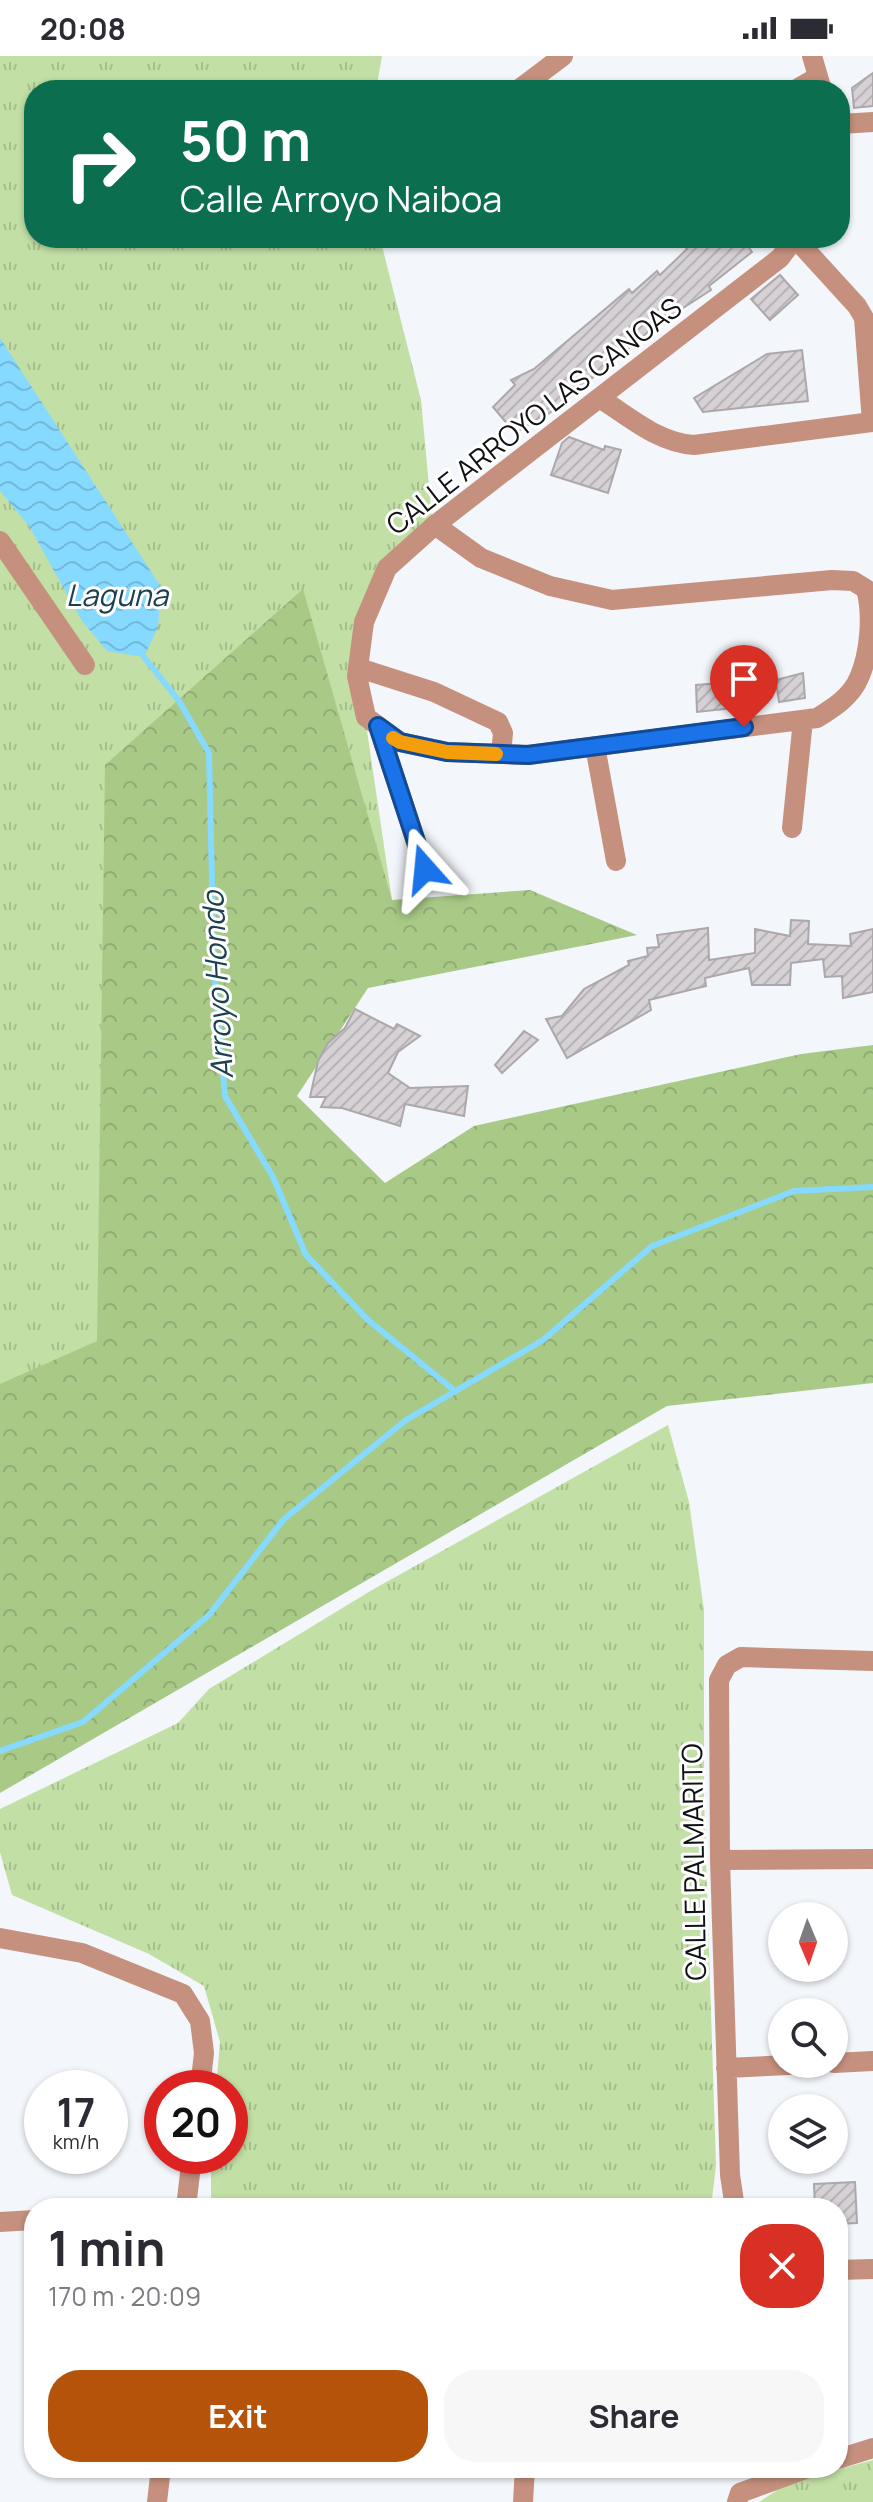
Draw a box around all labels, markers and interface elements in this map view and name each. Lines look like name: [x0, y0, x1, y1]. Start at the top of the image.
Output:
text: 20:08: [40, 8, 126, 49]
text: 50 m: [180, 101, 311, 178]
icon: right: [48, 112, 152, 216]
text: Calle Arroyo Naiboa: [180, 174, 502, 223]
street label: CALLE ARROYO LAS CANOAS: [378, 288, 689, 543]
water label: Laguna: [66, 574, 169, 615]
pin: [710, 645, 778, 727]
icon: arrive: [722, 657, 766, 701]
position arrow: [383, 827, 467, 911]
water label: Arroyo Hondo: [191, 888, 242, 1080]
street label: CALLE PALMARITO: [672, 1743, 714, 1981]
north arrow: [768, 1902, 848, 1982]
map controls: [768, 1902, 848, 2174]
button: search: [768, 1998, 848, 2078]
speed limit sign: 20: [144, 2070, 248, 2174]
text: 17: [57, 2084, 95, 2139]
button: layers: [768, 2094, 848, 2174]
text: km/h: [53, 2128, 99, 2155]
text: 1 min: [48, 2215, 165, 2280]
button: close: [740, 2224, 824, 2308]
text: 170 m · 20:09: [48, 2278, 201, 2314]
button: Exit: [48, 2370, 428, 2462]
button: Share: [444, 2370, 824, 2462]

